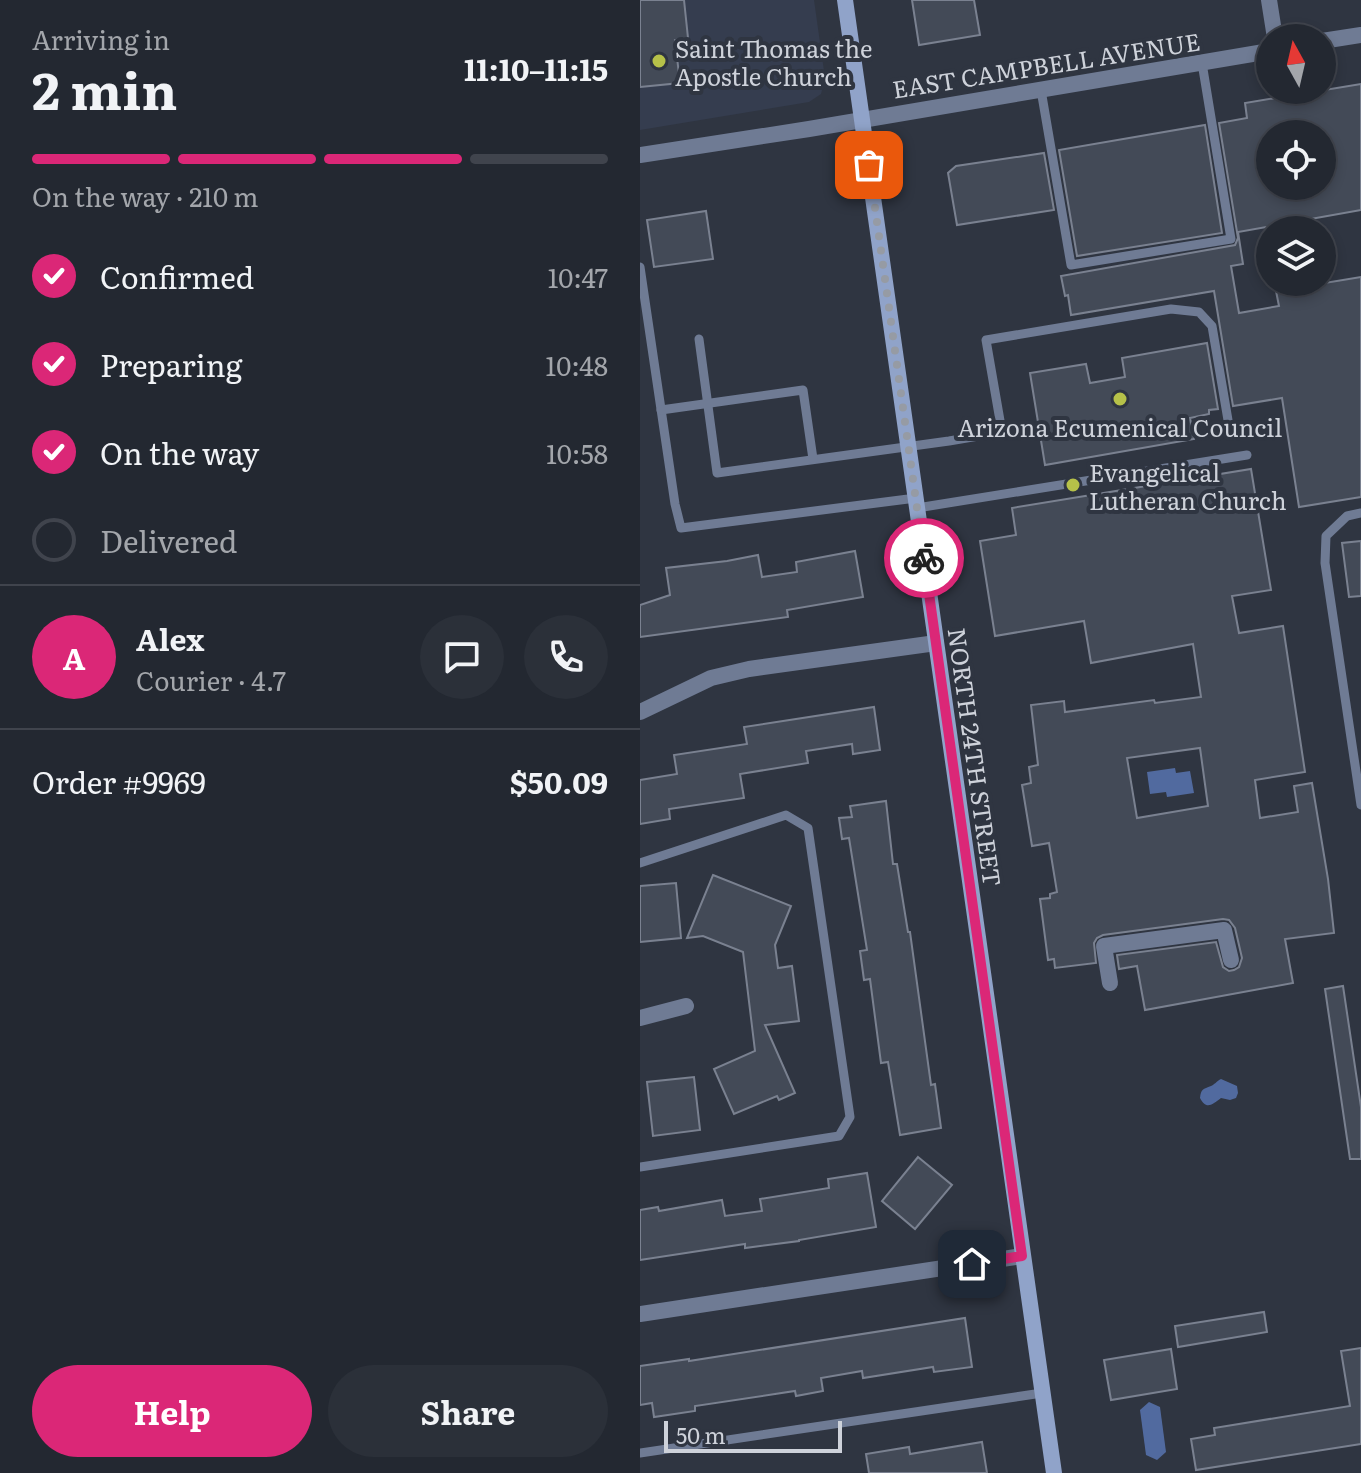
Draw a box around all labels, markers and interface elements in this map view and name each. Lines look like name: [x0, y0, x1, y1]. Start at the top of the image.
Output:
text: Arriving in: [32, 19, 170, 58]
street label: EAST CAMPBELL AVENUE: [890, 22, 1202, 106]
north arrow: [1256, 24, 1336, 104]
map controls: [1256, 24, 1336, 296]
place label: Saint Thomas the Apostle Church: [675, 30, 873, 93]
text: 11:10–11:15: [464, 46, 608, 90]
text: 2 min: [32, 49, 177, 126]
marker: Saint Thomas the Apostle Church: [650, 52, 668, 70]
button: locate: [1256, 120, 1336, 200]
pin: [835, 131, 903, 199]
icon: bag: [847, 143, 891, 187]
text: On the way · 210 m: [32, 176, 258, 215]
button: layers: [1256, 216, 1336, 296]
icon: check: [32, 254, 76, 298]
text: Confirmed: [100, 254, 254, 298]
text: 10:47: [548, 257, 608, 296]
icon: check: [32, 342, 76, 386]
text: Preparing: [100, 342, 242, 386]
text: 10:48: [546, 345, 608, 384]
marker: Arizona Ecumenical Council: [1111, 390, 1129, 408]
place label: Arizona Ecumenical Council: [958, 409, 1282, 444]
icon: check: [32, 430, 76, 474]
text: On the way: [100, 430, 259, 474]
text: 10:58: [546, 433, 608, 472]
place label: Evangelical Lutheran Church: [1089, 454, 1287, 517]
marker: Evangelical Lutheran Church: [1064, 476, 1082, 494]
text: Delivered: [100, 518, 237, 562]
courier: [884, 518, 964, 598]
icon: bike: [902, 536, 946, 580]
button: chat: [420, 615, 504, 699]
button: phone: [524, 615, 608, 699]
text: Alex: [136, 616, 204, 660]
street label: NORTH 24TH STREET: [941, 625, 1011, 889]
text: A: [63, 635, 85, 679]
text: Courier · 4.7: [136, 660, 286, 699]
text: Order #9969: [32, 759, 206, 803]
text: $50.09: [510, 759, 608, 803]
pin: [938, 1230, 1006, 1298]
icon: home: [950, 1242, 994, 1286]
button: Help: [32, 1365, 312, 1457]
button: Share: [328, 1365, 608, 1457]
scale bar: [664, 1417, 842, 1453]
text: 50 m: [676, 1418, 726, 1451]

